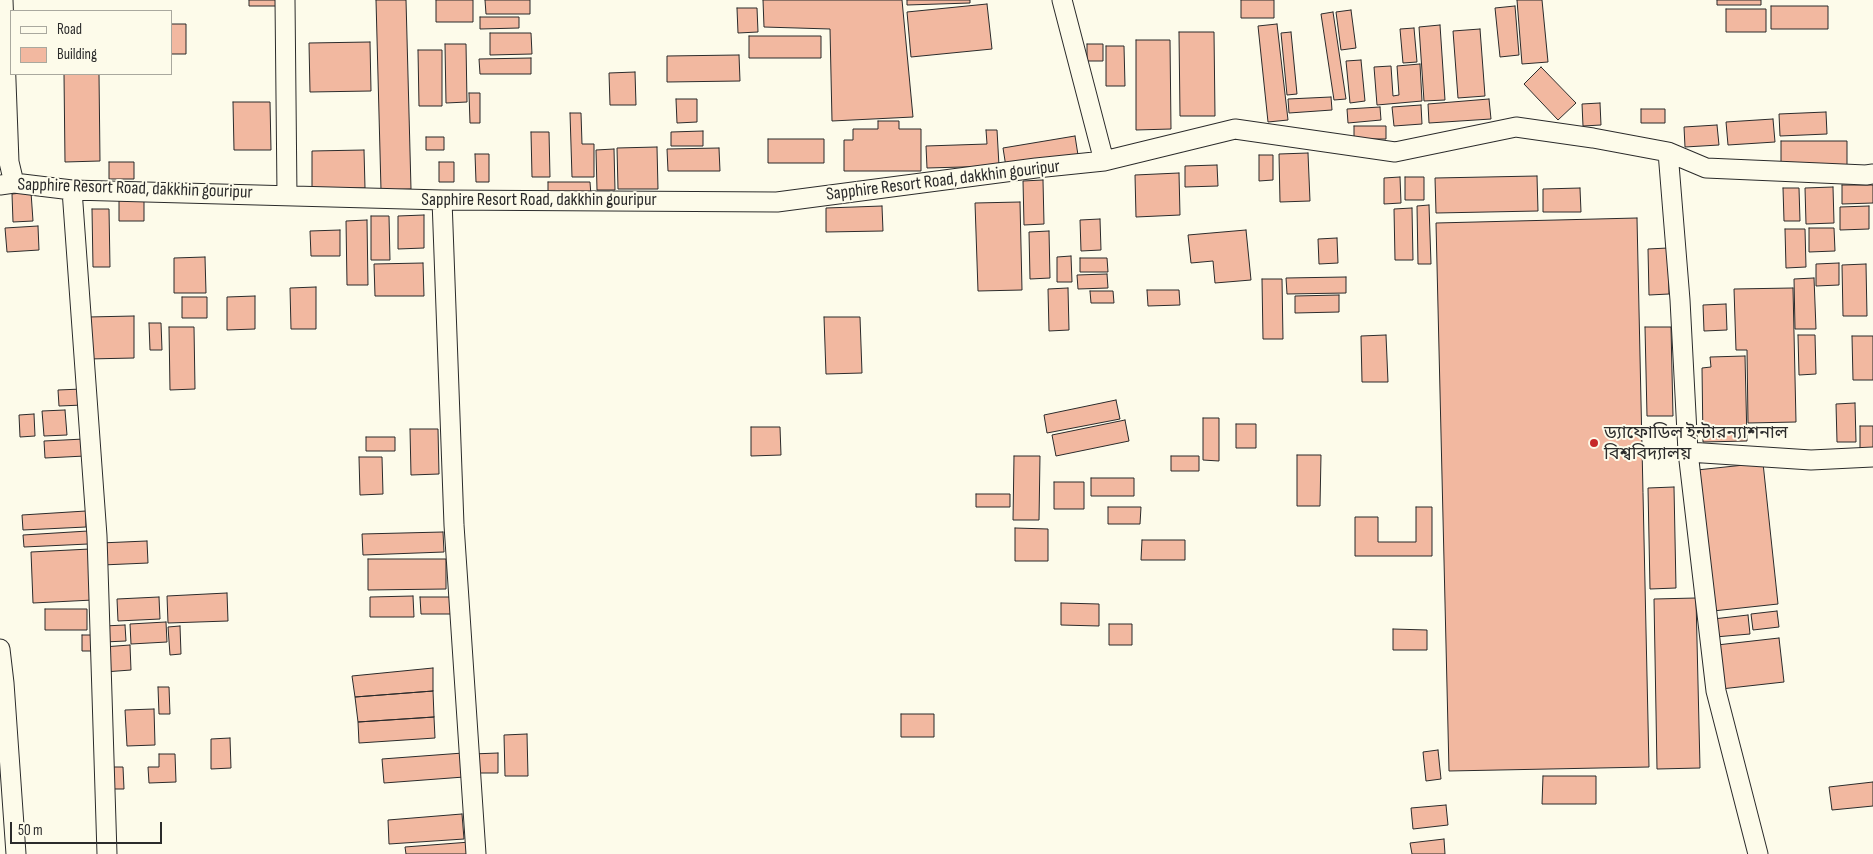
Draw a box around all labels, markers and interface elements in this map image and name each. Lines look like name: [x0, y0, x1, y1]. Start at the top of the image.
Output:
legend: [10, 10, 172, 75]
text: Road: [57, 20, 82, 39]
text: Building: [57, 45, 97, 64]
street label: Sapphire Resort Road, dakkhin gouripur: [825, 156, 1061, 206]
street label: Sapphire Resort Road, dakkhin gouripur: [17, 174, 253, 204]
street label: Sapphire Resort Road, dakkhin gouripur: [421, 189, 657, 211]
place label: ড্যাফোডিল ইন্টারন্যাশনাল বিশ্ববিদ্যালয়: [1604, 422, 1788, 464]
marker: ড্যাফোডিল ইন্টারন্যাশনাল বিশ্ববিদ্যালয়: [1588, 437, 1600, 449]
scale bar: [12, 812, 165, 844]
text: 50 m: [18, 821, 43, 840]

